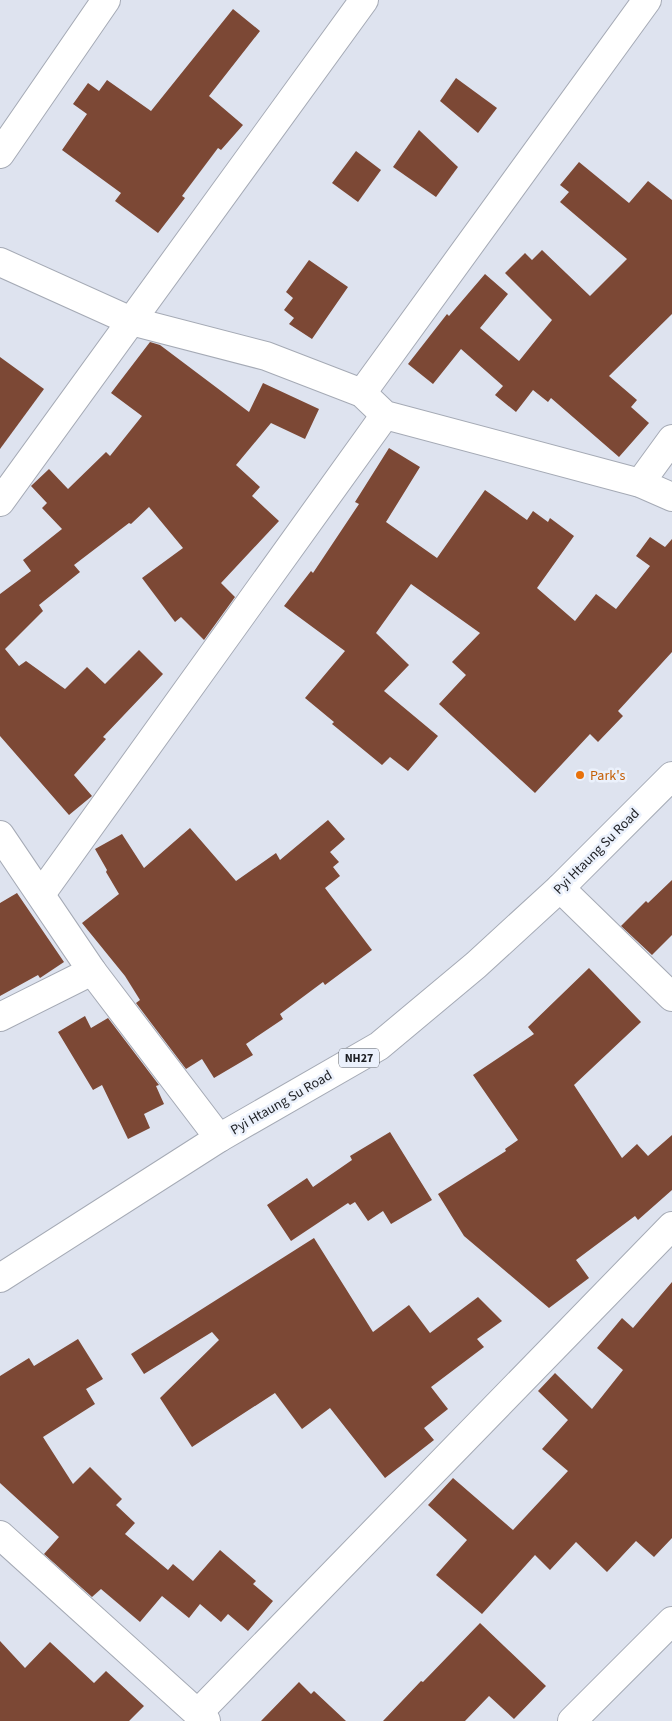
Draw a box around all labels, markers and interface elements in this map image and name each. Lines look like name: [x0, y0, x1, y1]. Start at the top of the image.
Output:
place label: Park's: [590, 766, 625, 786]
marker: Park's: [574, 769, 586, 781]
street label: Pyi Htaung Su Road: [549, 804, 644, 899]
road number: NH27: [339, 1048, 379, 1068]
street label: Pyi Htaung Su Road: [227, 1066, 336, 1140]

